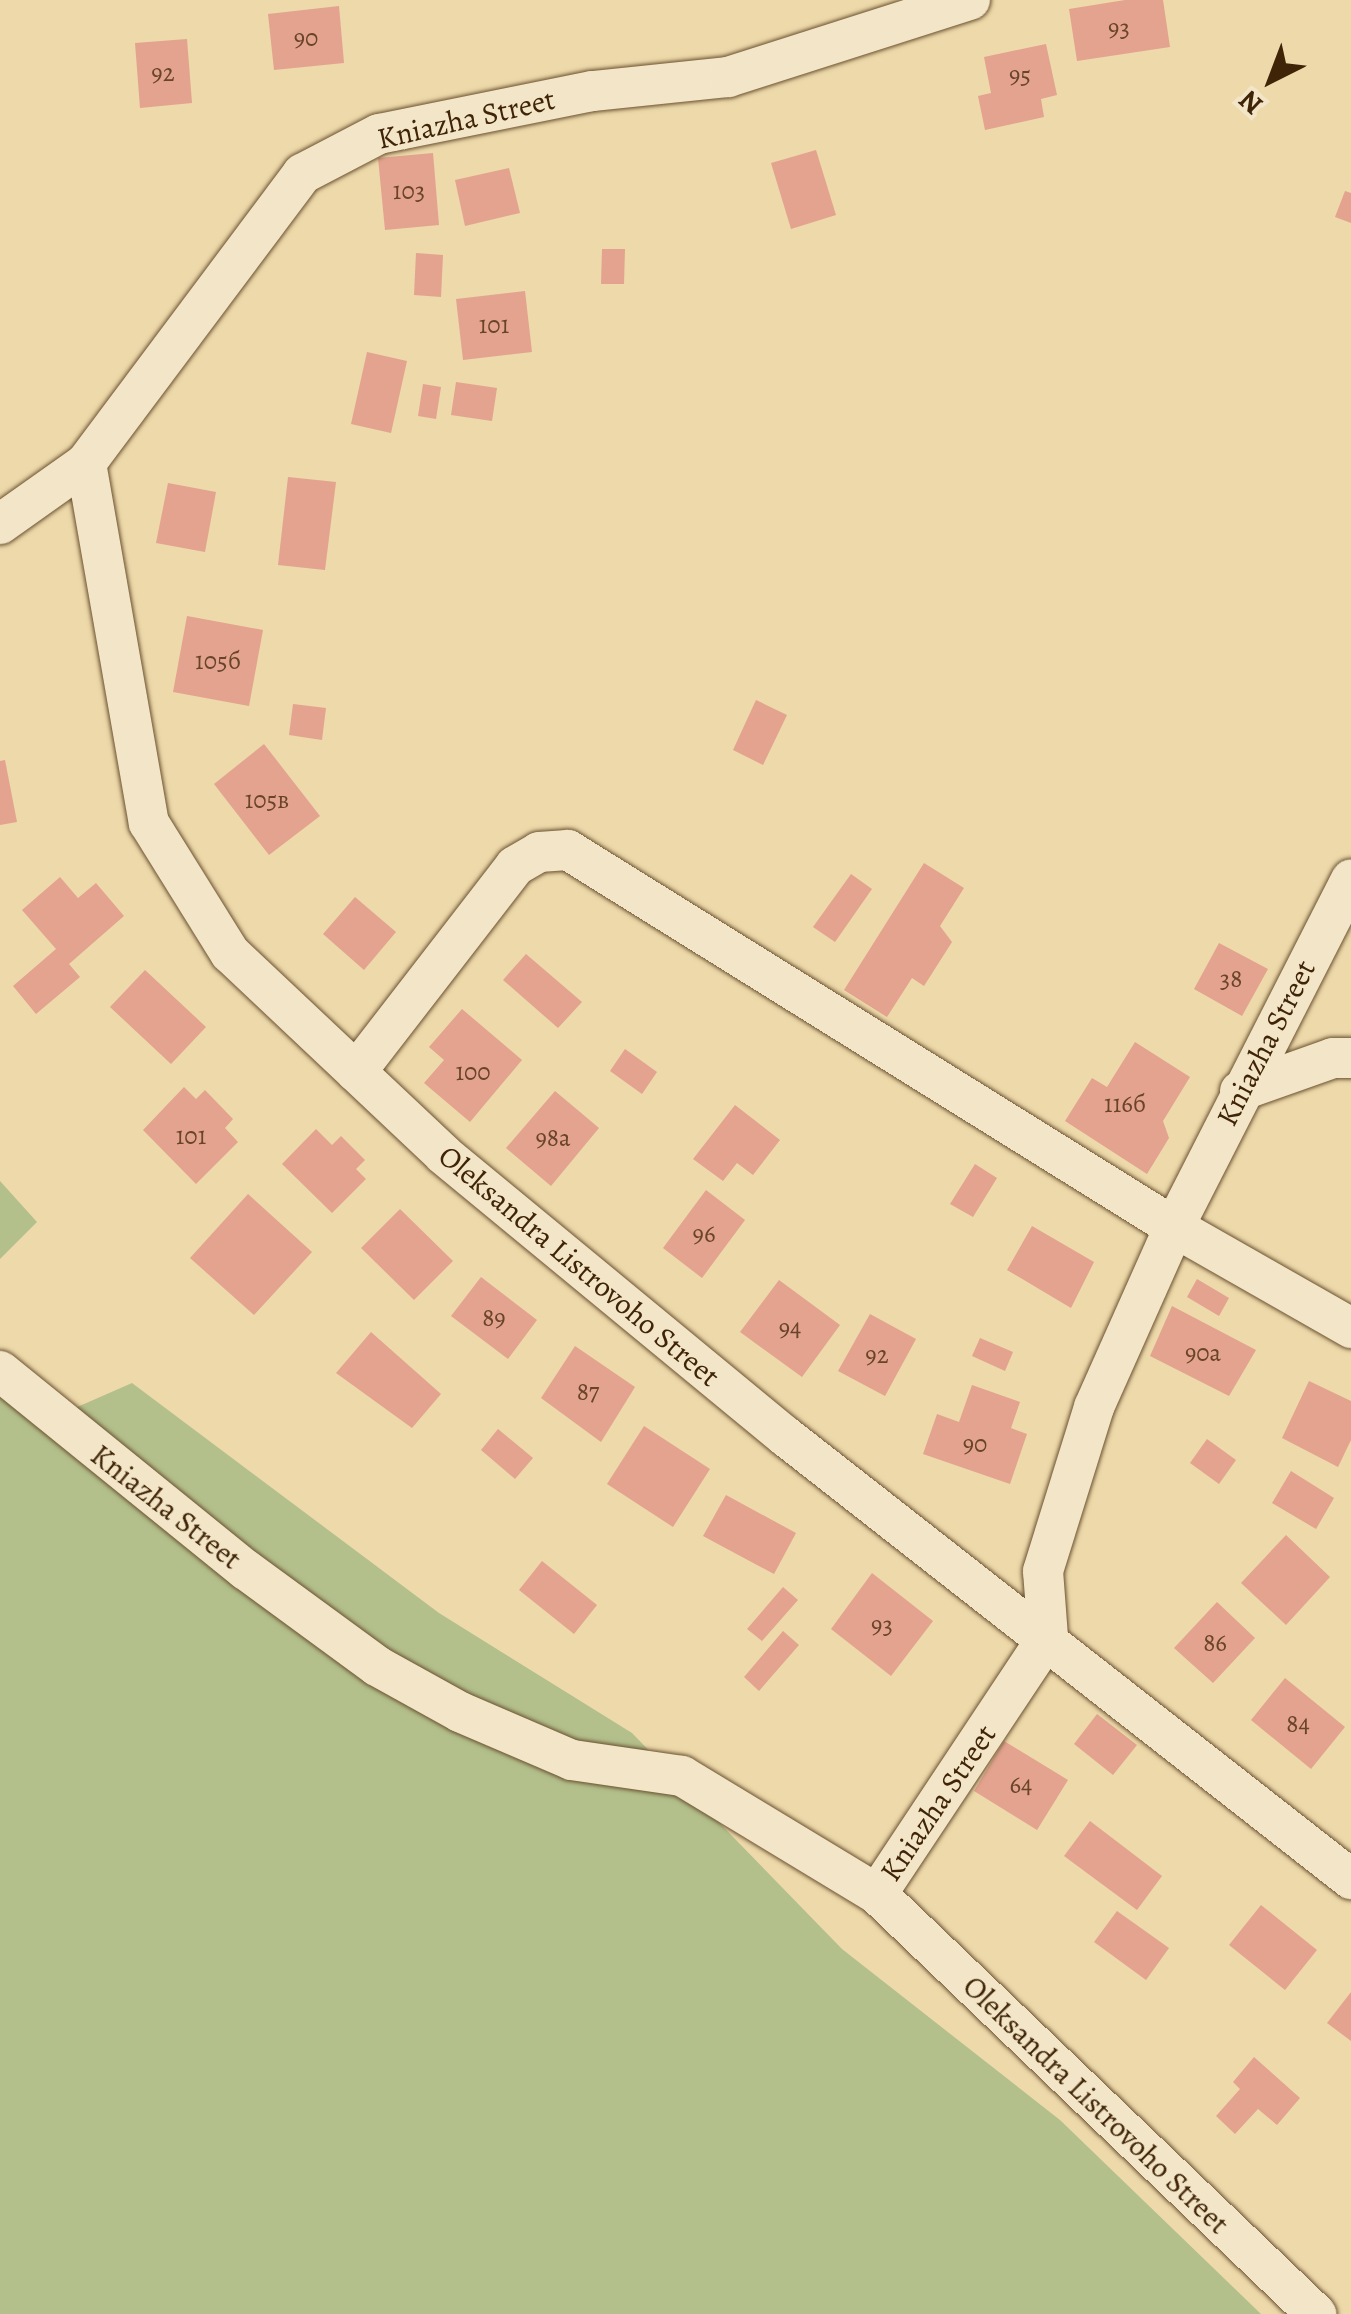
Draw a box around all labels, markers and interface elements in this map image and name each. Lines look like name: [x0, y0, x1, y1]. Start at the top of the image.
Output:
house number: 93: [1108, 13, 1130, 43]
house number: 90: [294, 23, 318, 53]
north arrow: [1221, 30, 1321, 130]
house number: 92: [151, 58, 175, 88]
house number: 95: [1009, 60, 1031, 90]
street label: Kniazha Street: [374, 81, 558, 157]
text: N: [1231, 81, 1271, 123]
house number: 103: [393, 176, 425, 206]
house number: 101: [479, 310, 509, 340]
house number: 105б: [195, 646, 241, 676]
house number: 105в: [245, 785, 289, 815]
street label: Kniazha Street: [1209, 954, 1323, 1132]
house number: 38: [1220, 964, 1242, 994]
house number: 100: [455, 1057, 491, 1087]
house number: 116б: [1104, 1089, 1146, 1119]
house number: 101: [176, 1121, 206, 1151]
house number: 98а: [535, 1123, 571, 1153]
street label: Oleksandra Listrovoho Street: [431, 1138, 727, 1394]
house number: 96: [693, 1219, 715, 1249]
house number: 89: [482, 1303, 506, 1333]
house number: 94: [779, 1313, 801, 1343]
house number: 90а: [1185, 1338, 1221, 1368]
house number: 92: [865, 1340, 889, 1370]
house number: 87: [577, 1377, 599, 1407]
house number: 90: [963, 1429, 987, 1459]
street label: Kniazha Street: [84, 1437, 248, 1577]
house number: 93: [871, 1610, 893, 1640]
house number: 86: [1203, 1628, 1227, 1658]
house number: 84: [1286, 1709, 1310, 1739]
street label: Kniazha Street: [872, 1718, 1004, 1888]
house number: 64: [1010, 1770, 1032, 1800]
street label: Oleksandra Listrovoho Street: [955, 1968, 1237, 2242]

